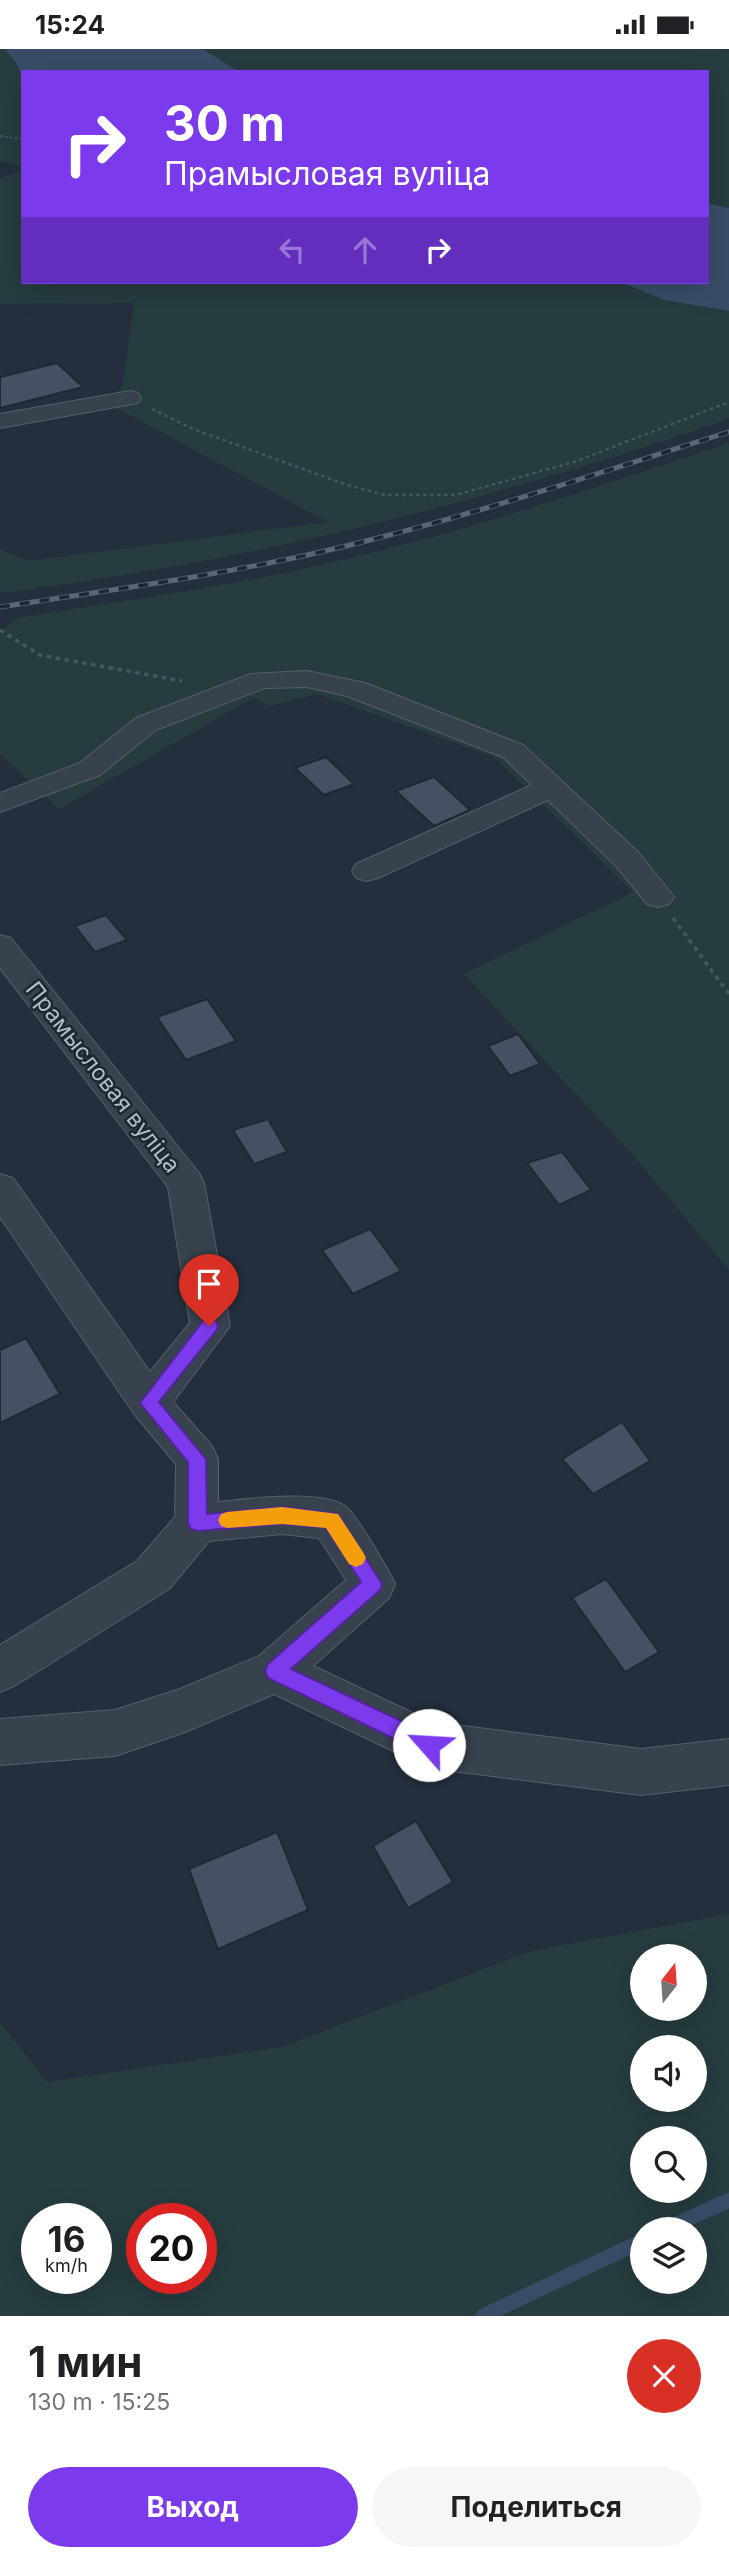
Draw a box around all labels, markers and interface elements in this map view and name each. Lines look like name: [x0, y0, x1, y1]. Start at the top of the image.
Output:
text: 15:24: [35, 9, 105, 40]
text: 30 m: [164, 94, 285, 153]
icon: right: [49, 98, 140, 189]
text: Прамысловая вуліца: [164, 154, 490, 193]
icon: left: [273, 231, 311, 269]
icon: ahead: [346, 231, 384, 269]
icon: right: [419, 231, 457, 269]
street label: Прамысловая вуліца: [20, 976, 186, 1178]
pin: [179, 1254, 239, 1326]
icon: arrive: [190, 1265, 228, 1303]
position arrow: [392, 1708, 466, 1782]
north arrow: [630, 1944, 707, 2021]
map controls: [630, 1944, 707, 2294]
button: sound: [630, 2035, 707, 2112]
button: search: [630, 2126, 707, 2203]
speed limit sign: 20: [126, 2203, 217, 2294]
button: layers: [630, 2217, 707, 2294]
text: 16: [48, 2218, 85, 2260]
text: km/h: [45, 2255, 88, 2276]
text: 1 мин: [28, 2336, 142, 2387]
button: close: [627, 2339, 701, 2413]
text: 130 m · 15:25: [28, 2388, 170, 2416]
button: Выход: [28, 2467, 358, 2547]
button: Поделиться: [372, 2467, 701, 2547]

